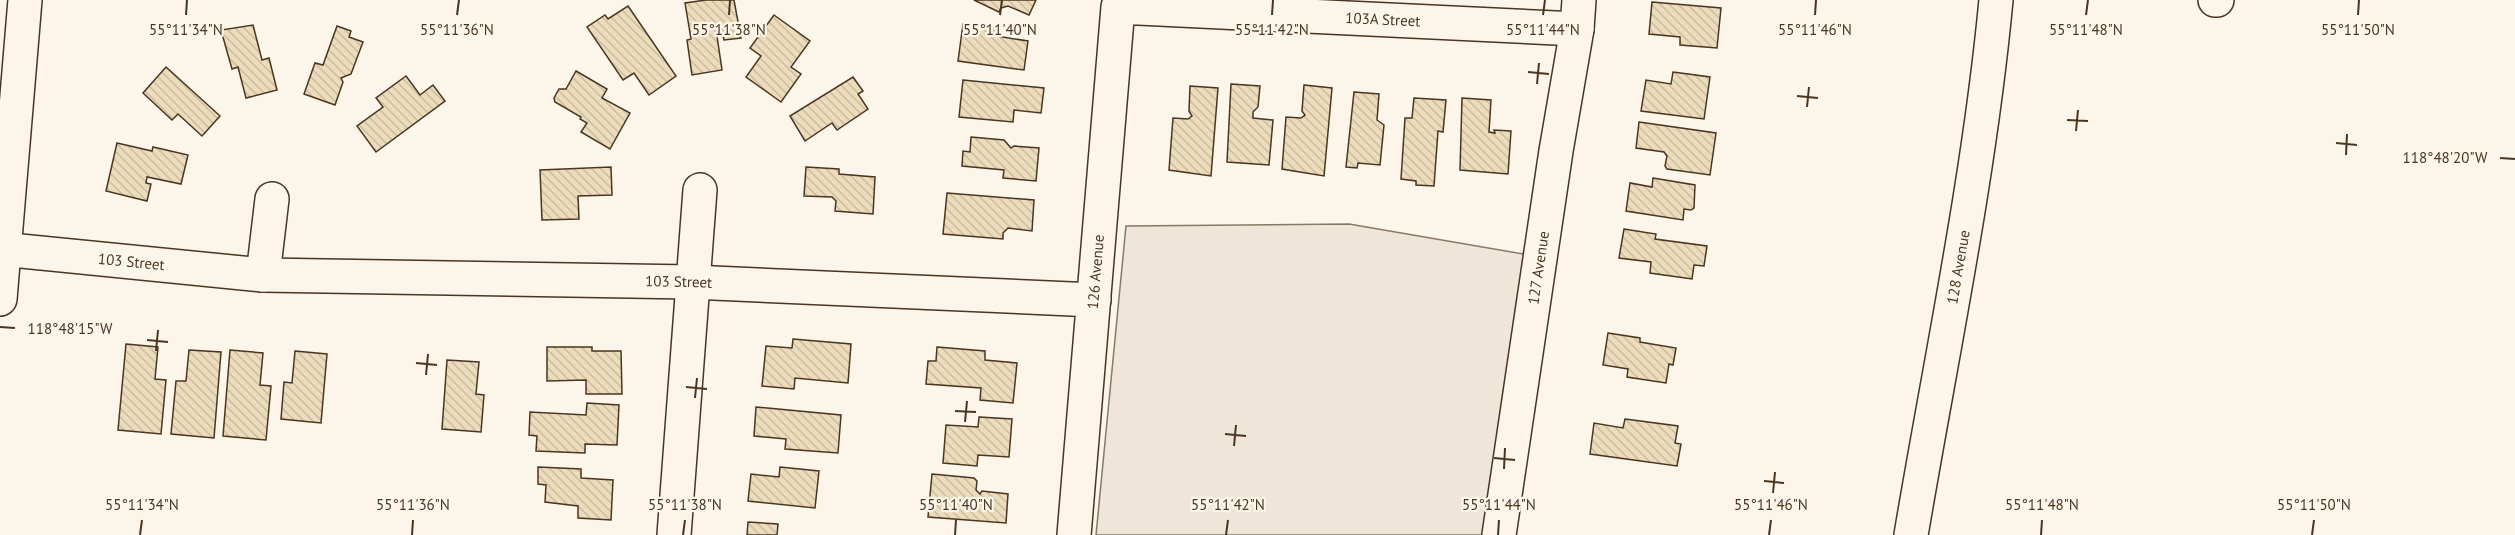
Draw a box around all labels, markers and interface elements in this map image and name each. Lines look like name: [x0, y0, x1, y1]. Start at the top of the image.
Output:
street label: 103A Street: [1345, 8, 1421, 30]
text: 55°11'34"N: [149, 20, 223, 39]
text: 55°11'36"N: [420, 20, 494, 39]
text: 55°11'38"N: [692, 20, 766, 39]
text: 55°11'40"N: [963, 20, 1037, 39]
text: 55°11'42"N: [1235, 20, 1309, 39]
text: 55°11'44"N: [1506, 20, 1580, 39]
text: 55°11'46"N: [1778, 20, 1852, 39]
text: 55°11'48"N: [2049, 20, 2123, 39]
text: 55°11'50"N: [2321, 20, 2395, 39]
text: 118°48'20"W: [2403, 148, 2488, 167]
street label: 128 Avenue: [1942, 229, 1974, 306]
street label: 127 Avenue: [1523, 230, 1553, 306]
street label: 126 Avenue: [1083, 234, 1108, 310]
street label: 103 Street: [97, 249, 166, 274]
street label: 103 Street: [645, 271, 713, 292]
text: 118°48'15"W: [28, 319, 113, 338]
text: 55°11'34"N: [105, 495, 179, 514]
text: 55°11'36"N: [376, 495, 450, 514]
text: 55°11'38"N: [648, 495, 722, 514]
text: 55°11'40"N: [919, 495, 993, 514]
text: 55°11'42"N: [1191, 495, 1265, 514]
text: 55°11'44"N: [1462, 495, 1536, 514]
text: 55°11'46"N: [1734, 495, 1808, 514]
text: 55°11'48"N: [2005, 495, 2079, 514]
text: 55°11'50"N: [2277, 495, 2351, 514]

